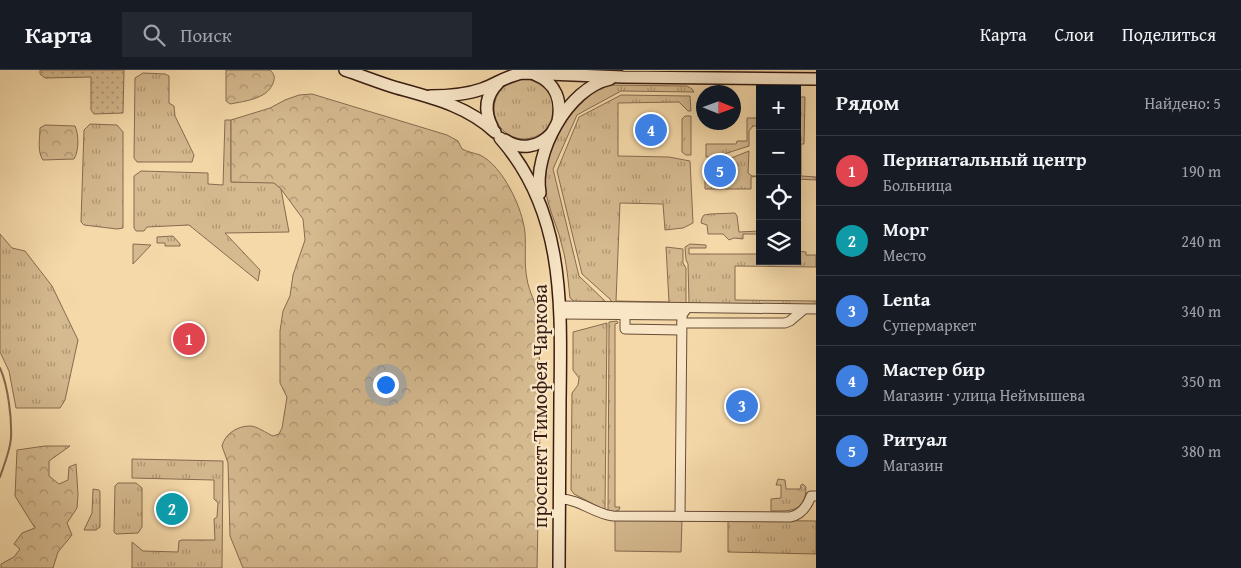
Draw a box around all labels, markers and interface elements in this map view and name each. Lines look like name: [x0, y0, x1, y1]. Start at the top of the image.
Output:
search box: [122, 12, 472, 57]
text: Карта: [25, 17, 92, 52]
icon: search: [140, 21, 168, 49]
text: Поиск: [180, 21, 232, 49]
text: Карта: [980, 21, 1027, 48]
text: Слои: [1055, 21, 1094, 48]
text: Поделиться: [1122, 21, 1216, 48]
north arrow: [696, 85, 741, 130]
map controls: [756, 85, 801, 265]
button: +: [756, 85, 801, 130]
text: Рядом: [836, 87, 899, 118]
text: Найдено: 5: [1144, 91, 1221, 115]
pin: 4: [635, 111, 667, 149]
button: −: [756, 130, 801, 175]
text: Перинатальный центр: [883, 145, 1086, 173]
pin: 5: [704, 152, 736, 190]
text: 1: [848, 159, 856, 183]
text: 190 m: [1181, 159, 1221, 183]
text: Больница: [883, 173, 952, 197]
button: locate: [756, 175, 801, 220]
text: Морг: [883, 215, 928, 243]
button: layers: [756, 220, 801, 265]
text: 2: [848, 229, 856, 253]
text: 240 m: [1181, 229, 1221, 253]
text: Место: [883, 243, 926, 267]
street label: проспект Тимофея Чаркова: [525, 284, 554, 528]
text: Lenta: [883, 285, 930, 313]
text: 3: [848, 299, 856, 323]
text: 340 m: [1181, 299, 1221, 323]
text: Супермаркет: [883, 313, 976, 337]
pin: 1: [173, 320, 205, 358]
text: Мастер бир: [883, 355, 985, 383]
text: 4: [848, 369, 856, 393]
text: 350 m: [1181, 369, 1221, 393]
your location: [373, 372, 399, 398]
text: Магазин · улица Неймышева: [883, 383, 1085, 407]
pin: 3: [726, 387, 758, 425]
text: Ритуал: [883, 425, 947, 453]
text: 5: [848, 439, 856, 463]
text: 380 m: [1181, 439, 1221, 463]
text: Магазин: [883, 453, 943, 477]
pin: 2: [156, 490, 188, 528]

